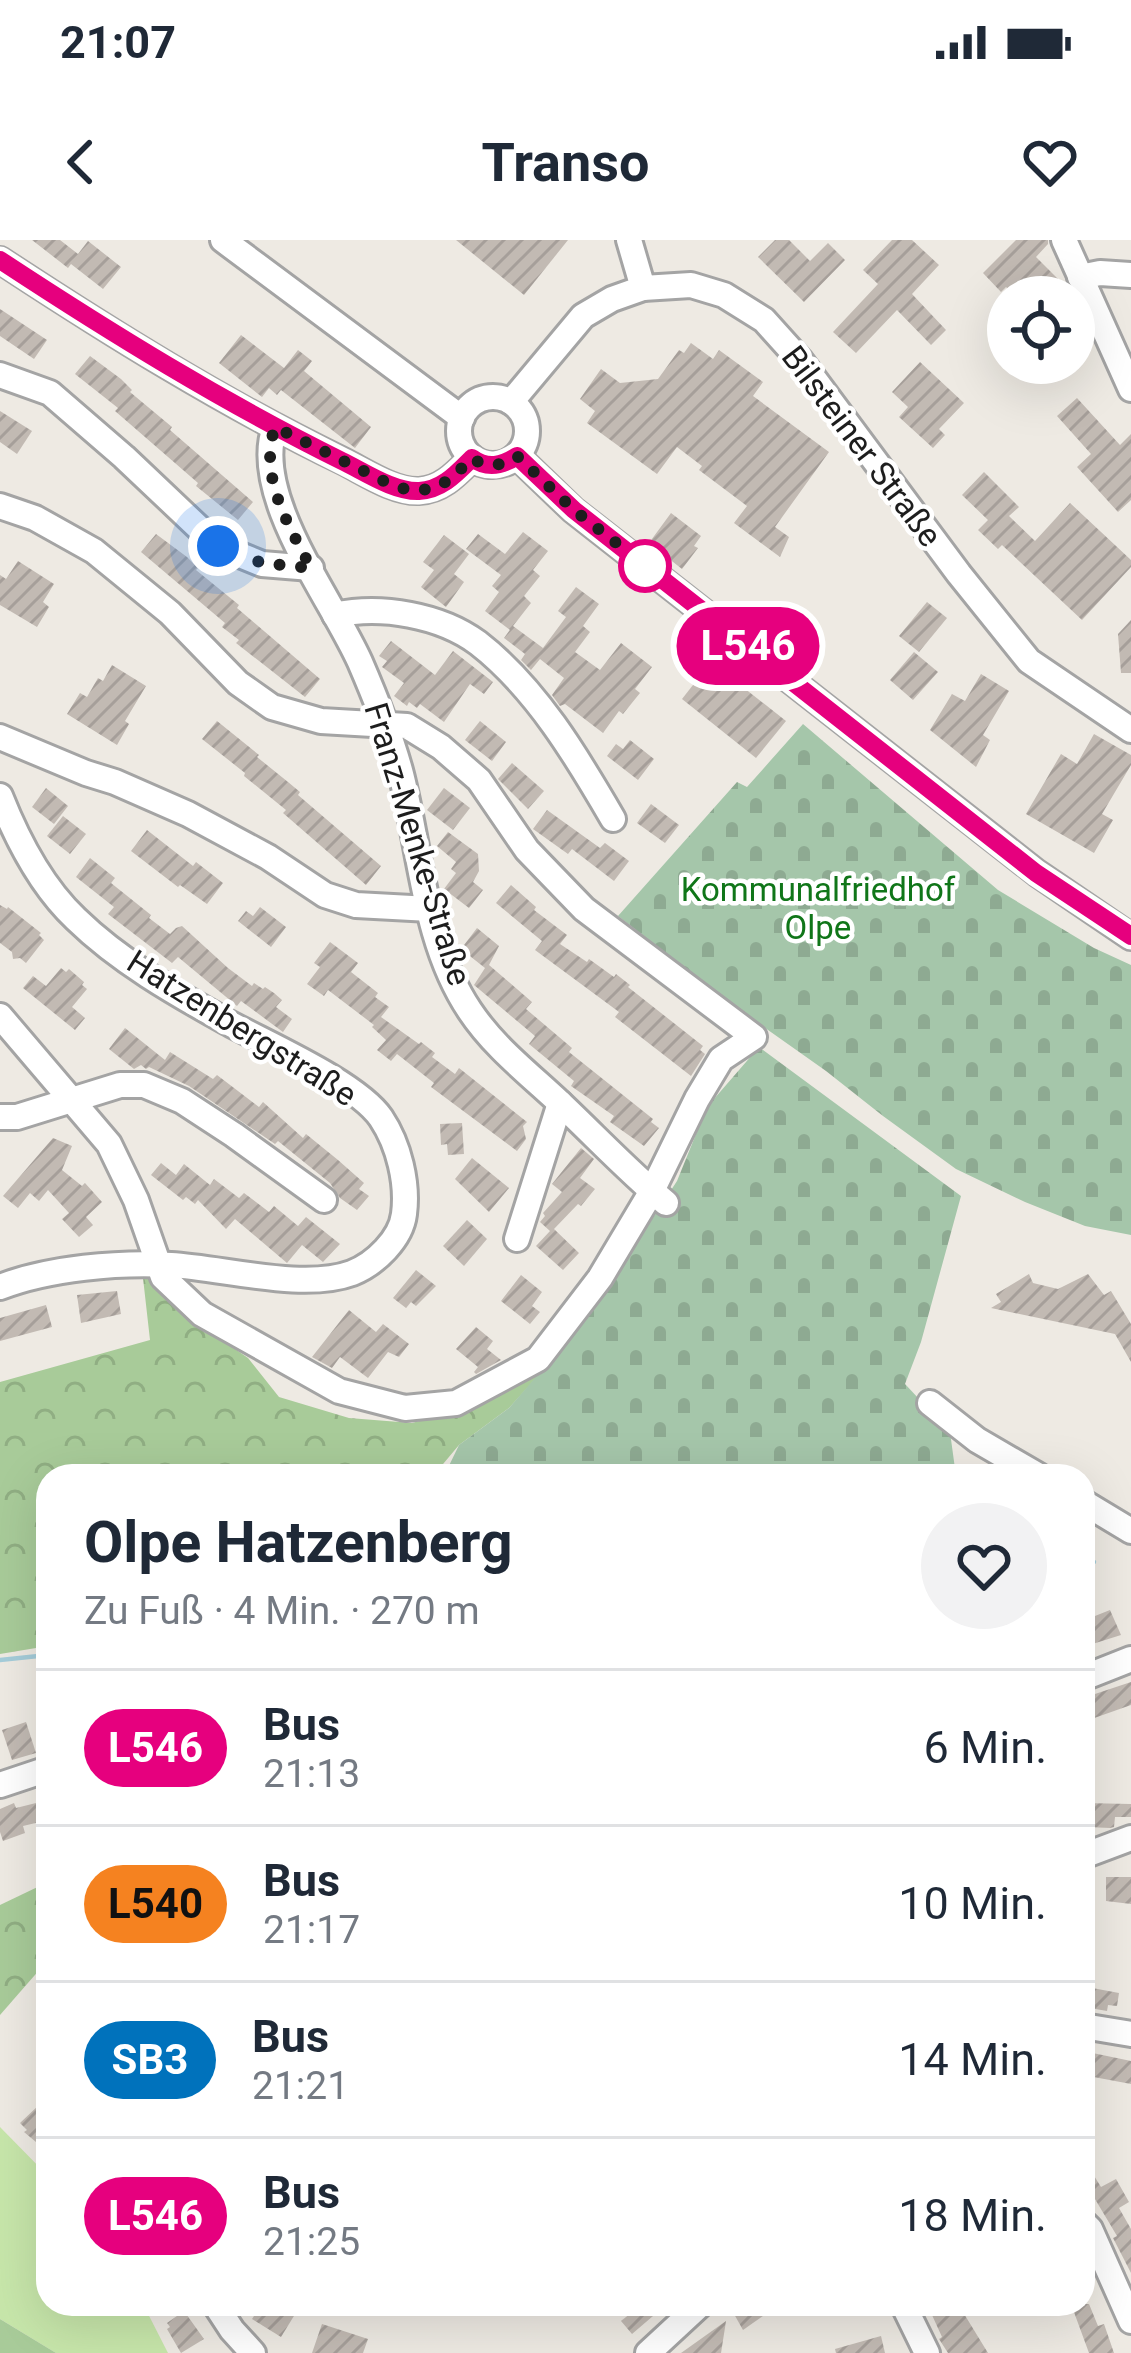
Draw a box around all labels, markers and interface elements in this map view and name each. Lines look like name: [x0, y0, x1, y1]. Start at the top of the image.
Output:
text: 21:07: [60, 16, 176, 69]
icon: back: [48, 129, 114, 195]
icon: heart: [1017, 129, 1083, 195]
text: Transo: [482, 131, 649, 194]
map controls: [987, 276, 1095, 384]
button: locate: [987, 276, 1095, 384]
street label: Bilsteiner Straße: [774, 338, 950, 554]
your location: [188, 516, 248, 576]
unlabelled marker: [620, 541, 670, 591]
line badge: L546: [664, 607, 832, 685]
text: L546: [700, 621, 796, 670]
street label: Franz-Menke-Straße: [356, 698, 480, 990]
park label: Kommunalfriedhof Olpe: [681, 870, 956, 947]
street label: Hatzenbergstraße: [120, 942, 364, 1114]
button: heart: [921, 1503, 1047, 1629]
text: Olpe Hatzenberg: [84, 1509, 512, 1576]
text: Zu Fuß · 4 Min. · 270 m: [84, 1588, 480, 1634]
text: Bus: [263, 1698, 340, 1751]
text: 6 Min.: [924, 1721, 1047, 1774]
text: L546: [108, 1723, 203, 1772]
text: 21:13: [263, 1751, 360, 1797]
text: Bus: [263, 1854, 340, 1907]
text: 10 Min.: [898, 1877, 1047, 1930]
text: L540: [108, 1879, 203, 1928]
text: 21:17: [263, 1907, 360, 1953]
text: Bus: [252, 2010, 329, 2063]
text: 14 Min.: [898, 2033, 1047, 2086]
text: SB3: [112, 2035, 188, 2084]
text: 21:21: [252, 2063, 349, 2109]
text: Bus: [263, 2166, 340, 2219]
text: 18 Min.: [898, 2189, 1047, 2242]
text: L546: [108, 2191, 203, 2240]
text: 21:25: [263, 2219, 360, 2265]

